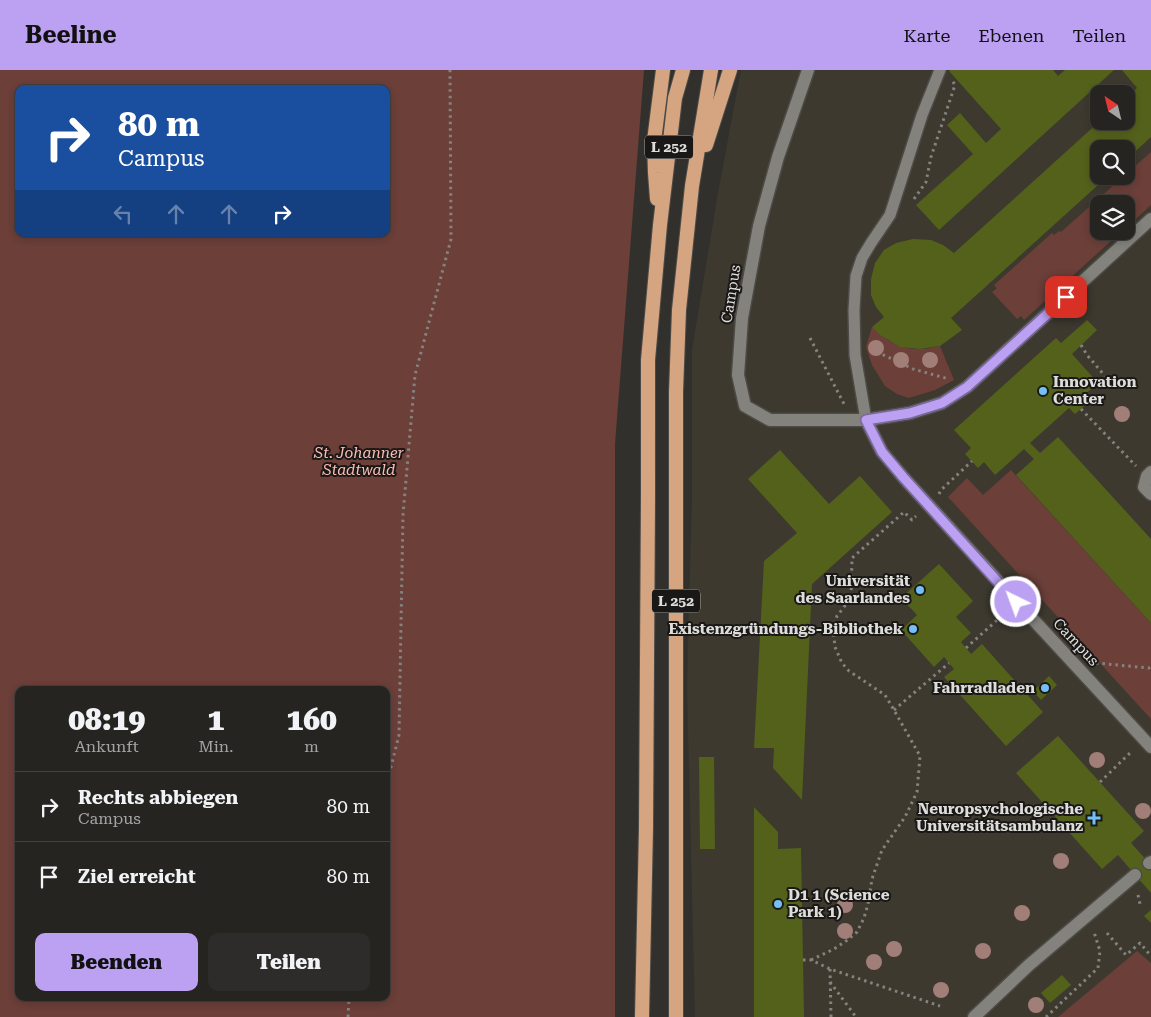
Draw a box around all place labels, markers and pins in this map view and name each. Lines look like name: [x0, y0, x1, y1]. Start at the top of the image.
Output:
pin: [1045, 276, 1087, 318]
place label: Innovation Center: [1053, 373, 1137, 408]
marker: Innovation Center: [1037, 385, 1049, 397]
place label: Universität des Saarlandes: [795, 572, 910, 607]
marker: Universität des Saarlandes: [914, 584, 926, 596]
place label: Existenzgründungs-Bibliothek: [668, 620, 904, 638]
marker: Existenzgründungs-Bibliothek: [907, 623, 919, 635]
place label: Fahrradladen: [933, 679, 1035, 697]
marker: Fahrradladen: [1039, 682, 1051, 694]
place label: Neuropsychologische Universitätsambulanz: [916, 800, 1083, 835]
marker: Neuropsychologische Universitätsambulanz: [1087, 811, 1101, 825]
place label: D1 1 (Science Park 1): [788, 886, 890, 921]
marker: D1 1 (Science Park 1): [772, 898, 784, 910]

